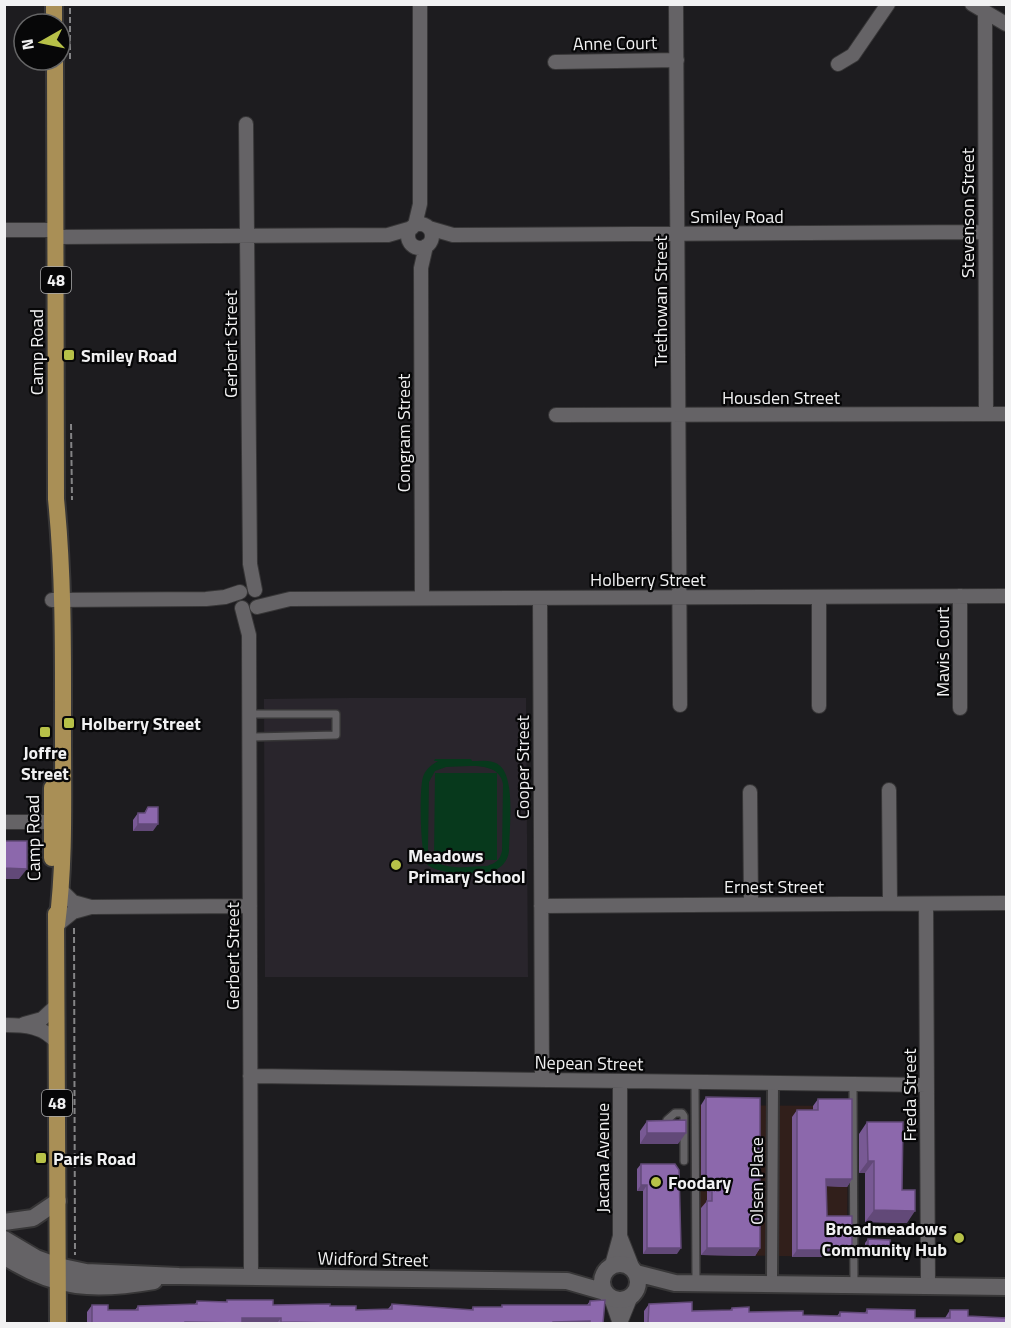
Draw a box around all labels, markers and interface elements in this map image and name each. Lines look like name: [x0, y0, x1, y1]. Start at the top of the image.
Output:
north arrow: [12, 12, 72, 72]
street label: Anne Court: [573, 29, 658, 57]
text: N: [14, 37, 40, 52]
street label: Stevenson Street: [954, 147, 981, 278]
street label: Smiley Road: [690, 203, 784, 230]
street label: Trethowan Street: [647, 235, 674, 367]
road number: 48: [41, 267, 71, 293]
street label: Gerbert Street: [217, 289, 244, 398]
street label: Camp Road: [23, 309, 50, 395]
place label: Smiley Road: [81, 342, 177, 369]
marker: Smiley Road: [62, 348, 76, 362]
street label: Congram Street: [390, 373, 417, 492]
street label: Housden Street: [722, 384, 841, 411]
street label: Holberry Street: [590, 566, 707, 593]
street label: Mavis Court: [929, 606, 956, 697]
place label: Holberry Street: [81, 710, 201, 737]
street label: Cooper Street: [509, 714, 536, 819]
marker: Holberry Street: [62, 716, 76, 730]
marker: Joffre Street: [38, 725, 52, 739]
place label: Joffre Street: [21, 739, 69, 787]
street label: Camp Road: [19, 795, 47, 881]
place label: Meadows Primary School: [408, 842, 526, 890]
marker: Meadows Primary School: [389, 858, 403, 872]
street label: Ernest Street: [724, 873, 825, 900]
street label: Gerbert Street: [219, 901, 246, 1010]
street label: Freda Street: [896, 1048, 923, 1142]
street label: Nepean Street: [534, 1049, 644, 1077]
road number: 48: [42, 1090, 72, 1116]
street label: Jacana Avenue: [589, 1103, 616, 1213]
street label: Olsen Place: [743, 1137, 770, 1225]
place label: Paris Road: [53, 1145, 136, 1172]
marker: Paris Road: [34, 1151, 48, 1165]
place label: Foodary: [668, 1169, 731, 1196]
marker: Foodary: [649, 1175, 663, 1189]
place label: Broadmeadows Community Hub: [822, 1215, 947, 1263]
marker: Broadmeadows Community Hub: [952, 1231, 966, 1245]
street label: Widford Street: [317, 1245, 429, 1273]

